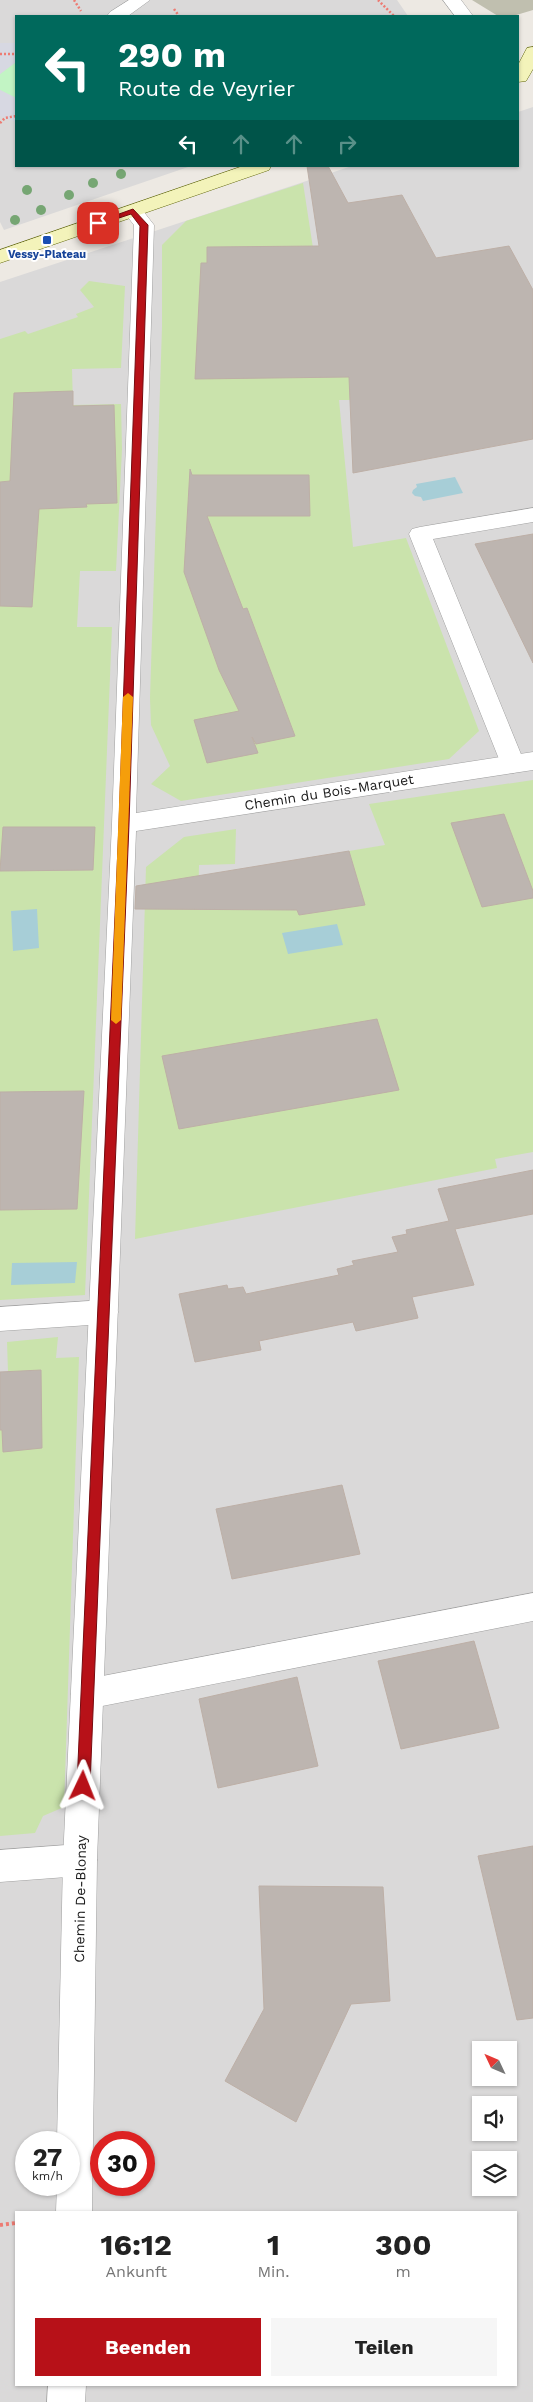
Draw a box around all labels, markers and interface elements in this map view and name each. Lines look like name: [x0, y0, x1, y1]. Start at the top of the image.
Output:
text: 290 m: [118, 34, 226, 76]
icon: left: [35, 35, 100, 100]
text: Route de Veyrier: [118, 76, 295, 101]
icon: left: [174, 130, 202, 158]
icon: ahead: [227, 130, 255, 158]
icon: ahead: [280, 130, 308, 158]
icon: right: [333, 130, 361, 158]
pin: [77, 202, 119, 244]
icon: arrive: [84, 209, 112, 237]
marker: Vessy-Plateau: [41, 234, 53, 246]
place label: Vessy-Plateau: [8, 248, 86, 261]
street label: Chemin du Bois-Marquet: [243, 771, 415, 813]
position arrow: [56, 1759, 108, 1811]
street label: Chemin De-Blonay: [71, 1834, 89, 1963]
north arrow: [472, 2041, 518, 2086]
map controls: [472, 2041, 517, 2196]
button: sound: [472, 2096, 517, 2141]
speed limit sign: 30: [90, 2131, 155, 2196]
text: 27: [33, 2143, 62, 2172]
button: layers: [472, 2151, 517, 2196]
text: km/h: [32, 2169, 63, 2183]
text: 16:12: [101, 2227, 172, 2262]
text: 1: [267, 2227, 280, 2262]
text: 300: [375, 2227, 431, 2262]
text: Ankunft: [105, 2262, 167, 2281]
text: Min.: [257, 2262, 289, 2281]
text: m: [396, 2262, 411, 2281]
button: Beenden: [35, 2318, 261, 2376]
button: Teilen: [271, 2318, 497, 2376]

